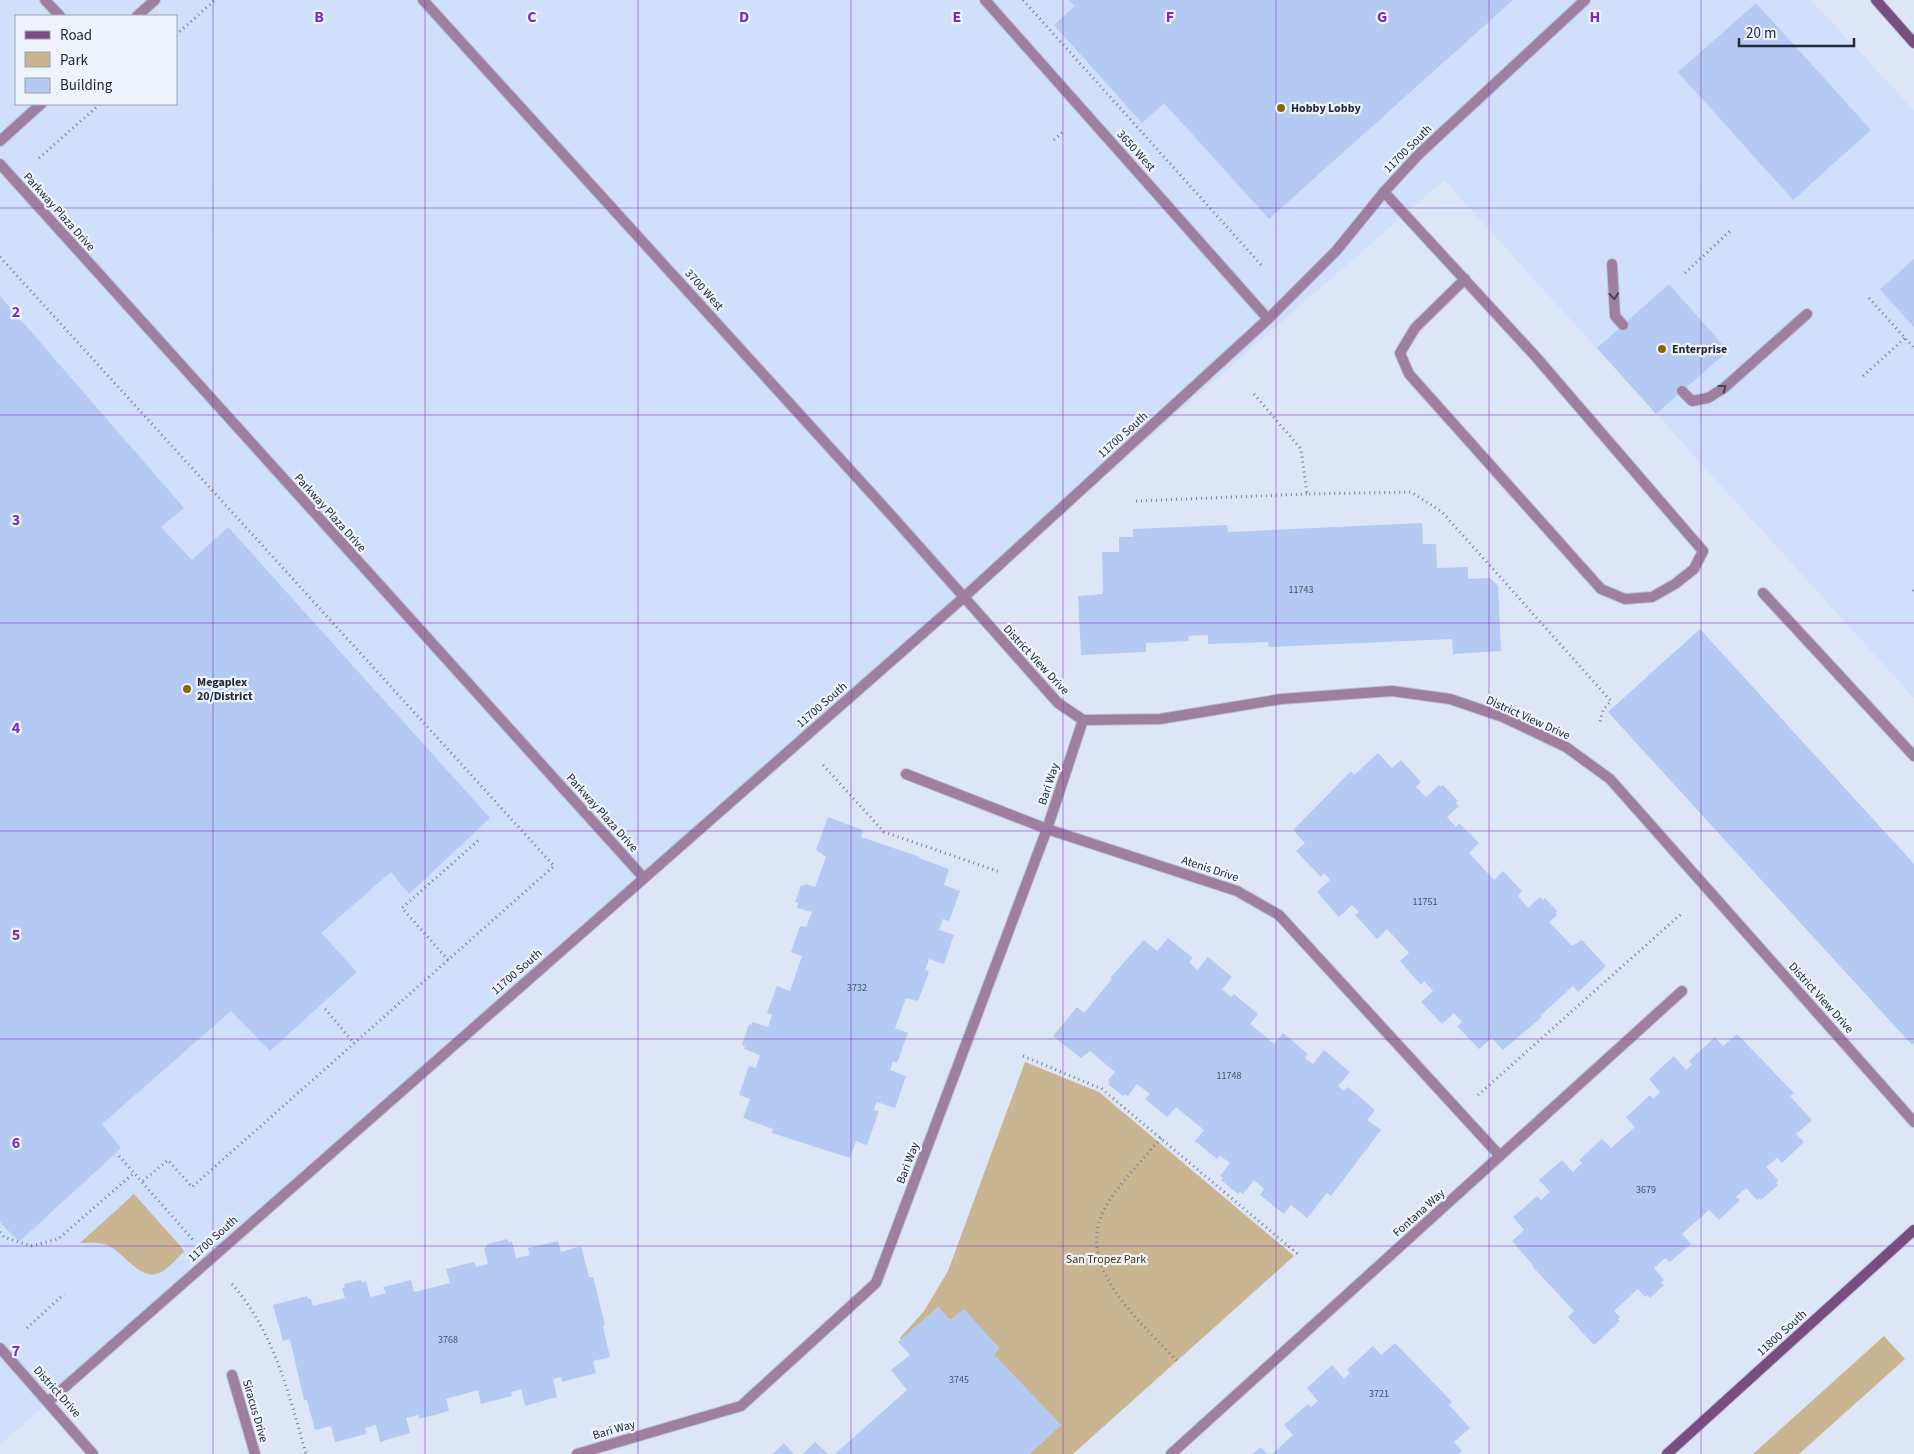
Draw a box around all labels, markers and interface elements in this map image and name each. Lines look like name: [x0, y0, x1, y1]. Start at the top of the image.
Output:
text: B: [314, 6, 324, 28]
text: C: [527, 6, 537, 28]
text: D: [739, 6, 749, 28]
text: E: [953, 6, 961, 28]
text: F: [1166, 6, 1174, 28]
text: G: [1377, 6, 1387, 28]
text: H: [1590, 6, 1600, 28]
legend: [15, 15, 178, 105]
scale bar: [1739, 15, 1854, 47]
text: 20 m: [1746, 23, 1776, 44]
text: Road: [60, 25, 92, 46]
text: Park: [60, 50, 89, 71]
text: Building: [60, 75, 113, 96]
place label: Hobby Lobby: [1291, 100, 1361, 117]
marker: Hobby Lobby: [1275, 102, 1287, 114]
street label: 11700 South: [1380, 121, 1436, 177]
street label: 3650 West: [1113, 127, 1159, 175]
street label: Parkway Plaza Drive: [19, 169, 99, 255]
street label: 3700 West: [681, 266, 727, 314]
one-way arrow: [1608, 292, 1619, 300]
text: 2: [12, 301, 20, 323]
place label: Enterprise: [1672, 341, 1727, 358]
marker: Enterprise: [1656, 343, 1668, 355]
one-way arrow: [1717, 385, 1727, 394]
street label: 11700 South: [1094, 408, 1152, 462]
street label: Parkway Plaza Drive: [290, 470, 370, 556]
text: 3: [12, 509, 20, 531]
house number: 11743: [1289, 583, 1313, 597]
street label: District View Drive: [999, 621, 1073, 699]
place label: Megaplex 20/District: [197, 674, 253, 705]
street label: 11700 South: [793, 678, 851, 732]
marker: Megaplex 20/District: [181, 683, 193, 695]
street label: District View Drive: [1483, 692, 1573, 744]
text: 4: [12, 717, 21, 739]
street label: Bari Way: [1034, 760, 1064, 807]
street label: Parkway Plaza Drive: [562, 770, 642, 856]
street label: Atenis Drive: [1179, 852, 1241, 886]
house number: 11751: [1413, 895, 1437, 909]
text: 5: [12, 924, 20, 946]
street label: 11700 South: [488, 945, 546, 999]
street label: District View Drive: [1784, 959, 1858, 1037]
house number: 3732: [847, 981, 867, 995]
house number: 11748: [1217, 1069, 1241, 1083]
text: 6: [12, 1132, 20, 1154]
street label: Bari Way: [892, 1139, 924, 1186]
house number: 3679: [1636, 1183, 1656, 1197]
street label: Fontana Way: [1389, 1185, 1449, 1241]
street label: 11700 South: [184, 1212, 242, 1266]
park label: San Tropez Park: [1066, 1251, 1146, 1268]
street label: 11800 South: [1753, 1306, 1811, 1360]
house number: 3768: [438, 1333, 458, 1347]
text: 7: [12, 1340, 20, 1362]
street label: District Drive: [29, 1362, 85, 1422]
house number: 3745: [949, 1373, 969, 1387]
street label: Siracus Drive: [238, 1378, 272, 1444]
house number: 3721: [1369, 1387, 1389, 1401]
street label: Bari Way: [591, 1416, 638, 1444]

